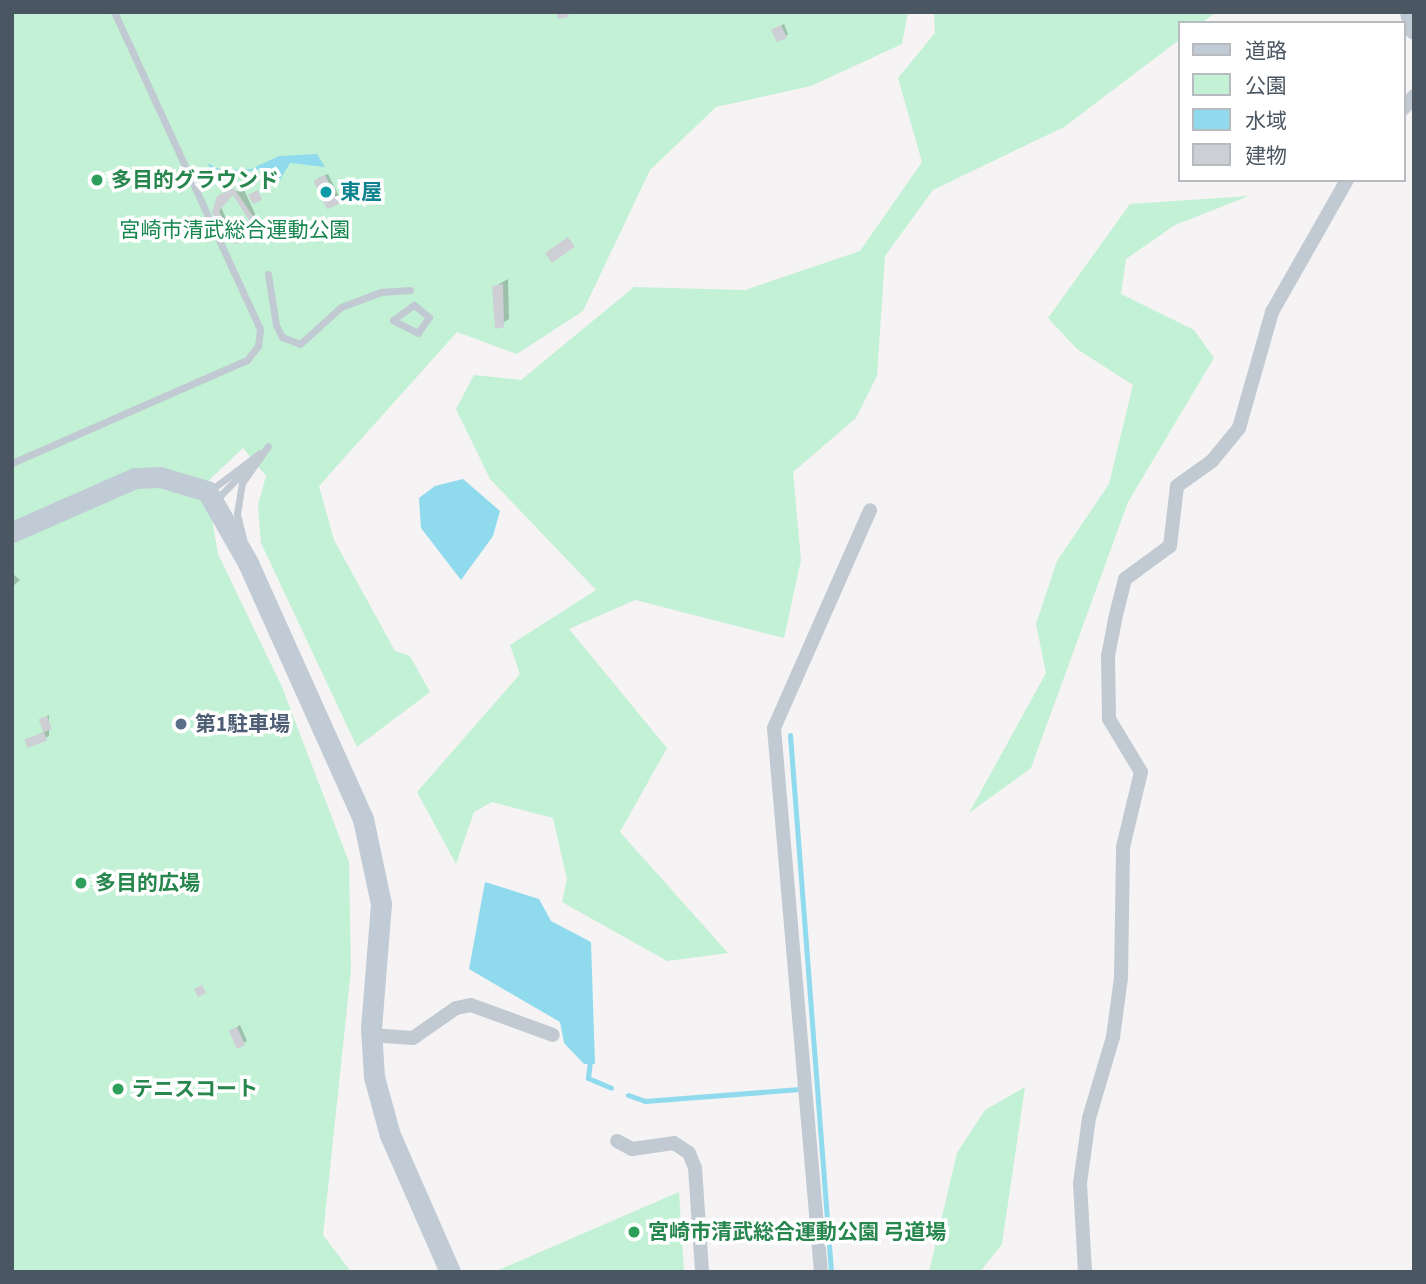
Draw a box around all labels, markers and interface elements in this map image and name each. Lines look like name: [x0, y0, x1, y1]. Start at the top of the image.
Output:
legend: [1178, 21, 1405, 182]
text: 道路: [1245, 36, 1287, 66]
text: 公園: [1245, 71, 1287, 101]
text: 水域: [1245, 106, 1287, 136]
text: 建物: [1245, 141, 1287, 171]
place label: 多目的グラウンド: [111, 167, 279, 193]
marker: 多目的グラウンド: [89, 172, 105, 188]
place label: 東屋: [340, 179, 382, 205]
marker: 東屋: [318, 184, 334, 200]
park label: 宮崎市清武総合運動公園: [120, 217, 350, 243]
place label: 第1駐車場: [195, 711, 290, 737]
marker: 第1駐車場: [173, 716, 189, 732]
place label: 多目的広場: [95, 870, 200, 896]
marker: 多目的広場: [73, 875, 89, 891]
place label: テニスコート: [132, 1076, 258, 1102]
marker: テニスコート: [110, 1081, 126, 1097]
place label: 宮崎市清武総合運動公園 弓道場: [648, 1219, 946, 1245]
marker: 宮崎市清武総合運動公園 弓道場: [626, 1224, 642, 1240]

